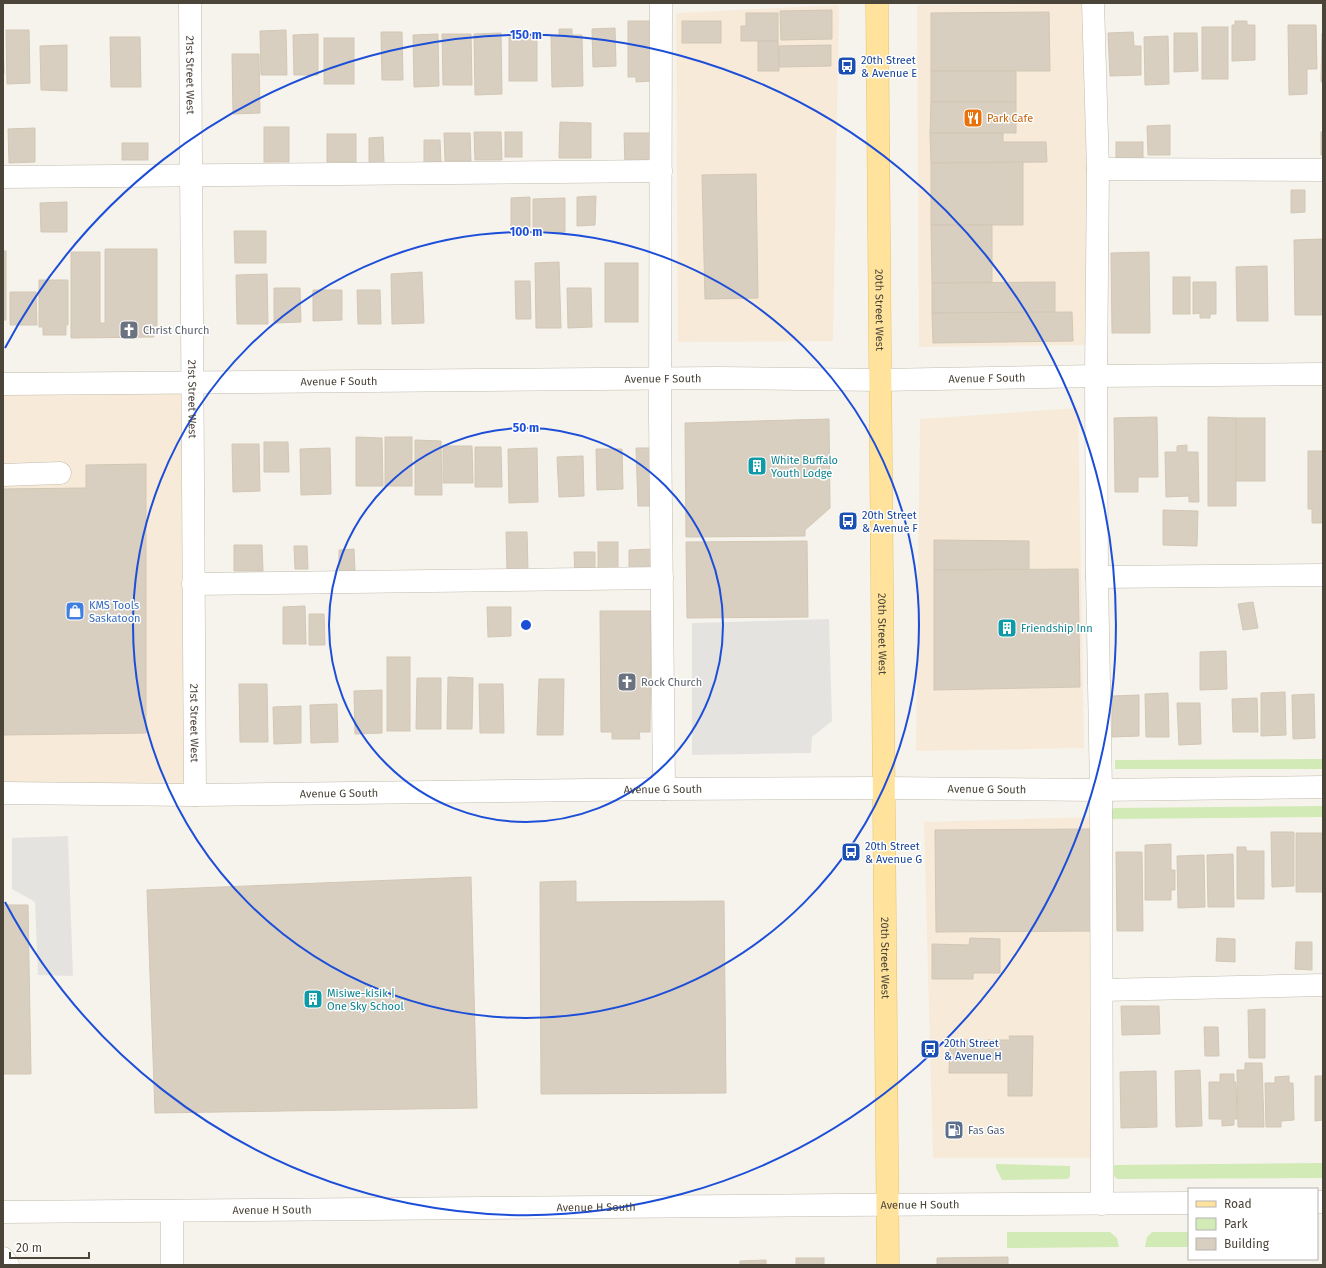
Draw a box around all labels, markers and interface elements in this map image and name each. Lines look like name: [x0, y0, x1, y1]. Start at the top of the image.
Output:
text: 150 m: [510, 28, 542, 42]
street label: 21st Street West: [183, 36, 197, 115]
place label: 20th Street & Avenue E: [861, 54, 917, 80]
bus stop icon: 20th Street & Avenue E: [836, 55, 858, 77]
restaurant icon: Park Cafe: [962, 107, 984, 129]
place label: Park Cafe: [987, 112, 1033, 125]
text: 100 m: [510, 225, 542, 239]
street label: 20th Street West: [872, 269, 886, 351]
church icon: Christ Church: [118, 319, 140, 341]
place label: Christ Church: [143, 324, 209, 337]
street label: 21st Street West: [185, 360, 199, 439]
street label: Avenue F South: [948, 371, 1026, 386]
street label: Avenue F South: [624, 372, 702, 386]
street label: Avenue F South: [300, 375, 378, 389]
text: 50 m: [513, 421, 539, 435]
place label: White Buffalo Youth Lodge: [771, 454, 838, 480]
building icon: White Buffalo Youth Lodge: [746, 455, 768, 477]
place label: 20th Street & Avenue F: [862, 509, 918, 535]
bus stop icon: 20th Street & Avenue F: [837, 510, 859, 532]
street label: 20th Street West: [875, 593, 889, 675]
place label: KMS Tools Saskatoon: [89, 599, 141, 625]
shop icon: KMS Tools Saskatoon: [64, 600, 86, 622]
building icon: Friendship Inn: [996, 617, 1018, 639]
centre of rings: [519, 618, 533, 632]
place label: Friendship Inn: [1021, 622, 1093, 635]
church icon: Rock Church: [616, 671, 638, 693]
place label: Rock Church: [641, 676, 702, 689]
street label: 21st Street West: [187, 683, 201, 762]
street label: Avenue G South: [624, 783, 702, 797]
street label: Avenue G South: [948, 783, 1026, 796]
street label: Avenue G South: [300, 787, 378, 801]
place label: 20th Street & Avenue G: [865, 840, 922, 866]
bus stop icon: 20th Street & Avenue G: [840, 841, 862, 863]
street label: 20th Street West: [878, 917, 892, 999]
place label: Misiwe-kisik | One Sky School: [327, 987, 404, 1013]
building icon: Misiwe-kisik | One Sky School: [302, 988, 324, 1010]
place label: 20th Street & Avenue H: [944, 1037, 1002, 1063]
bus stop icon: 20th Street & Avenue H: [919, 1038, 941, 1060]
fuel station icon: Fas Gas: [943, 1119, 965, 1141]
place label: Fas Gas: [968, 1124, 1005, 1137]
legend: [1188, 1188, 1318, 1260]
text: Road: [1224, 1197, 1252, 1211]
street label: Avenue H South: [880, 1198, 960, 1212]
street label: Avenue H South: [556, 1201, 636, 1214]
street label: Avenue H South: [232, 1203, 312, 1217]
text: Park: [1224, 1217, 1248, 1231]
scale bar: [10, 1234, 89, 1260]
text: Building: [1224, 1237, 1270, 1251]
text: 20 m: [16, 1241, 42, 1255]

